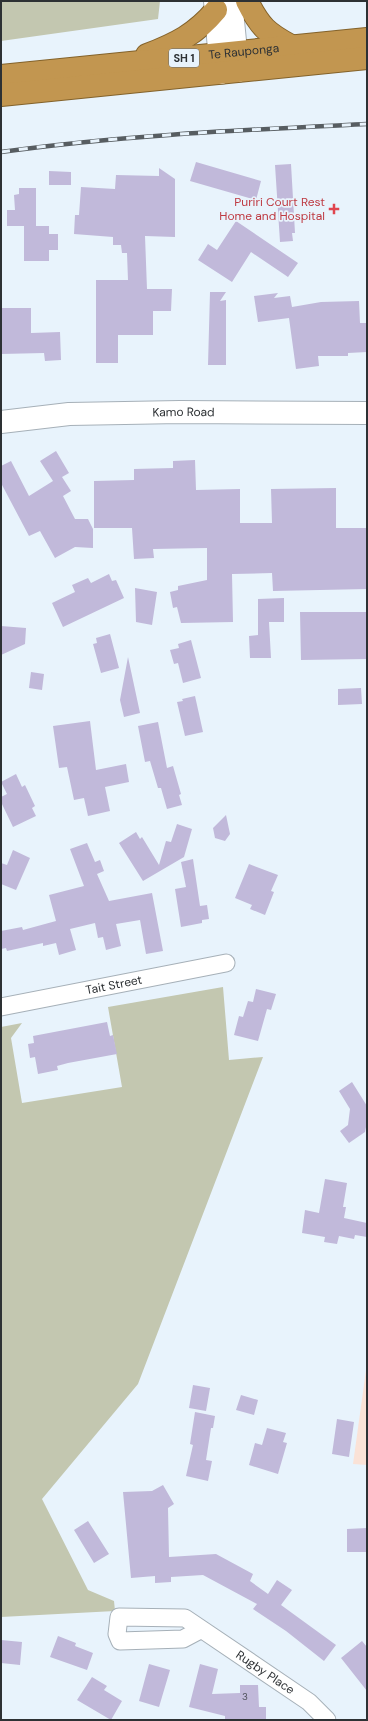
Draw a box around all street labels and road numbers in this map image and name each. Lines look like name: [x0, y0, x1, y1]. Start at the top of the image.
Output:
street label: Te Rauponga: [208, 40, 280, 63]
road number: SH 1: [169, 49, 199, 67]
street label: Kamo Road: [152, 404, 215, 420]
street label: Tait Street: [84, 972, 144, 998]
street label: Rugby Place: [233, 1647, 298, 1698]

